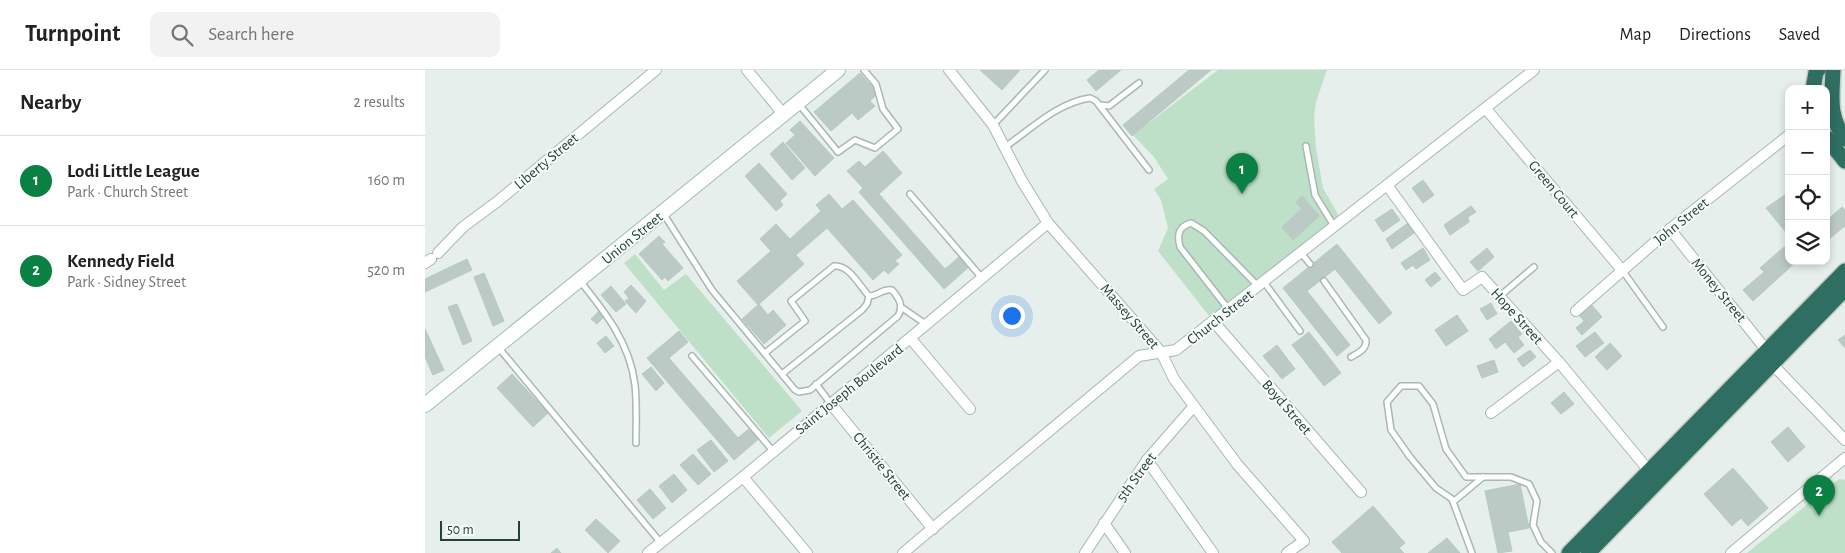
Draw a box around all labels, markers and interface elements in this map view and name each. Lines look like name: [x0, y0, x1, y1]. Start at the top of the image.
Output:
search box: [150, 12, 500, 57]
icon: search: [168, 21, 196, 49]
text: Turnpoint: [25, 22, 120, 46]
text: Search here: [208, 25, 294, 44]
text: Map: [1620, 26, 1651, 44]
text: Directions: [1679, 26, 1751, 44]
text: Saved: [1779, 26, 1820, 44]
map controls: [1785, 85, 1830, 265]
button: +: [1785, 85, 1830, 130]
text: Nearby: [20, 92, 81, 113]
text: 2 results: [353, 94, 405, 110]
street label: Liberty Street: [511, 130, 581, 192]
button: −: [1785, 130, 1830, 175]
pin: 1: [1226, 153, 1258, 194]
street label: Green Court: [1526, 158, 1582, 221]
text: Lodi Little League: [67, 162, 200, 181]
text: 1: [33, 172, 39, 188]
text: 160 m: [368, 172, 405, 188]
button: locate: [1785, 175, 1830, 220]
text: Park · Church Street: [67, 184, 188, 200]
street label: John Street: [1651, 195, 1711, 248]
street label: Union Street: [599, 209, 666, 267]
button: layers: [1785, 220, 1830, 265]
text: Kennedy Field: [67, 252, 174, 271]
street label: Money Street: [1688, 255, 1749, 325]
text: 2: [32, 262, 40, 278]
text: 520 m: [367, 262, 405, 278]
text: Park · Sidney Street: [67, 274, 186, 290]
street label: Massey Street: [1097, 281, 1162, 352]
street label: Hope Street: [1488, 285, 1546, 347]
street label: Church Street: [1184, 287, 1256, 348]
your location: [999, 303, 1025, 329]
street label: Saint Joseph Boulevard: [793, 341, 906, 437]
street label: Boyd Street: [1259, 377, 1314, 438]
street label: Christie Street: [850, 430, 914, 503]
street label: 5th Street: [1114, 450, 1159, 505]
pin: 2: [1803, 475, 1835, 516]
scale bar: [440, 518, 520, 541]
text: 50 m: [447, 523, 474, 537]

